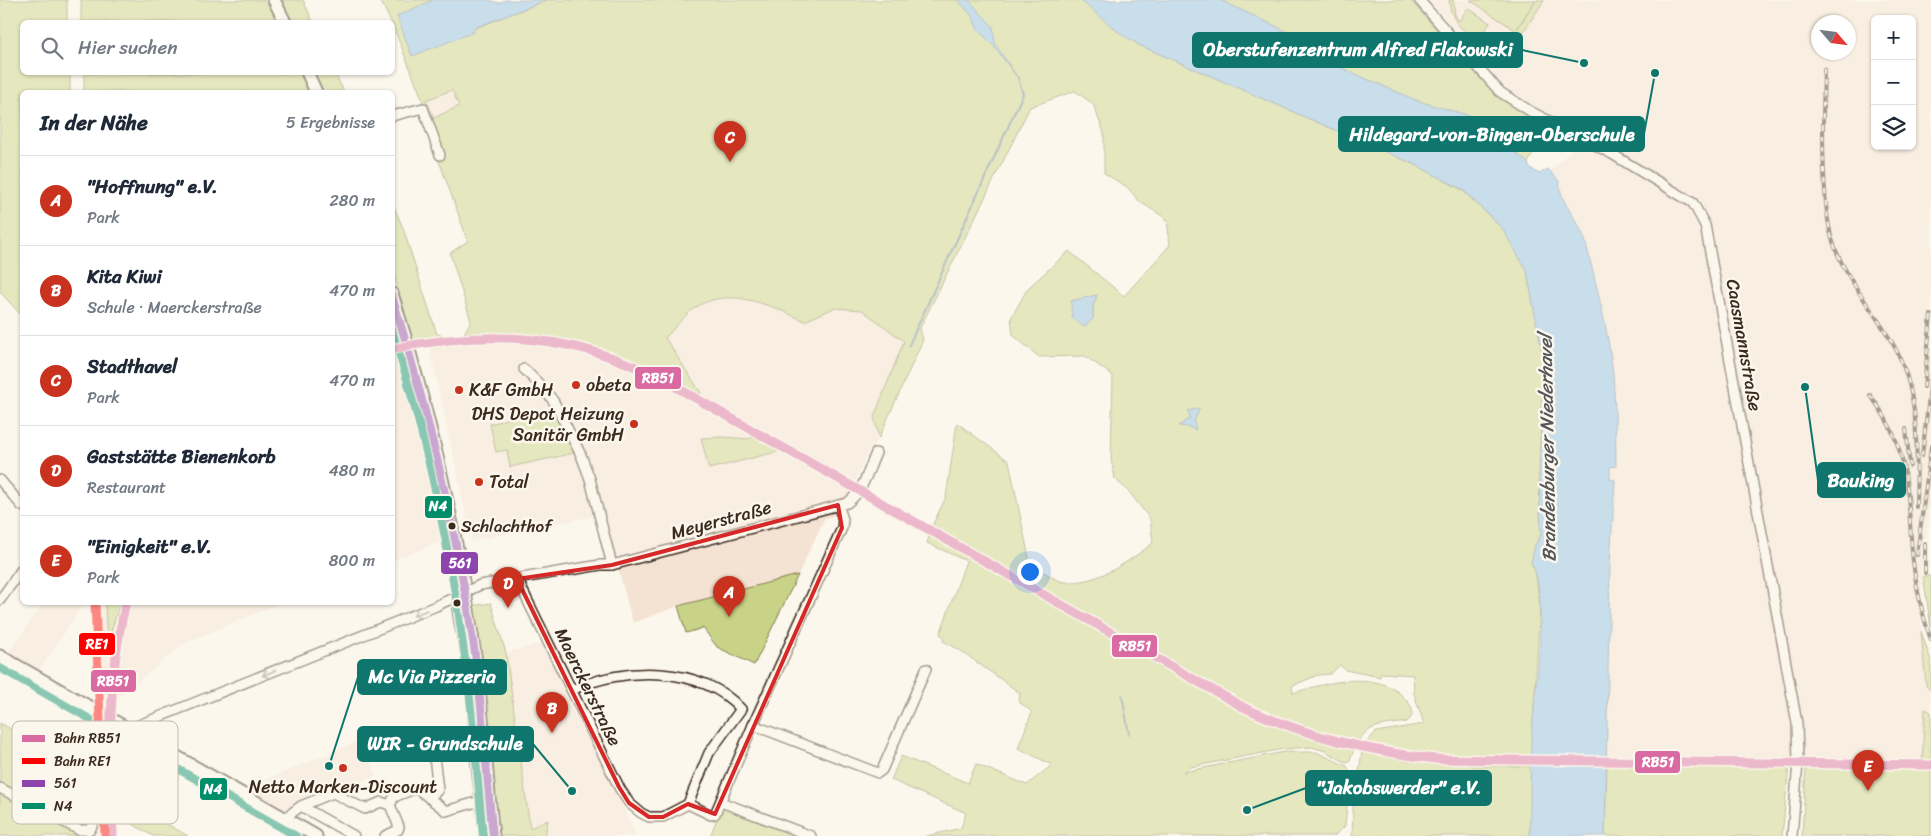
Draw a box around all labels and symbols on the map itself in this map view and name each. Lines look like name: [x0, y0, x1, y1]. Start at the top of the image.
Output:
north arrow: [1811, 15, 1856, 60]
callout: Oberstufenzentrum Alfred Flakowski: [1193, 33, 1522, 67]
text: Oberstufenzentrum Alfred Flakowski: [1203, 33, 1514, 66]
callout: Hildegard-von-Bingen-Oberschule: [1339, 117, 1644, 151]
text: Hildegard-von-Bingen-Oberschule: [1348, 118, 1636, 151]
pin: C: [714, 121, 746, 162]
street label: Caasmannstraße: [1717, 276, 1771, 414]
water label: Brandenburger Niederhavel: [1528, 329, 1565, 562]
line badge: RB51: [634, 366, 682, 390]
text: RB51: [641, 366, 674, 391]
place label: obeta: [586, 369, 631, 401]
place label: K&F GmbH: [469, 374, 553, 406]
marker: obeta: [570, 379, 582, 391]
marker: K&F GmbH: [453, 384, 465, 396]
place label: DHS Depot Heizung Sanitär GmbH: [472, 398, 624, 451]
marker: DHS Depot Heizung Sanitär GmbH: [628, 418, 640, 430]
callout: Bauking: [1818, 463, 1905, 497]
text: Bauking: [1828, 464, 1895, 497]
place label: Total: [489, 466, 529, 498]
marker: Total: [473, 476, 485, 488]
street label: Meyerstraße: [667, 491, 775, 549]
text: N4: [428, 494, 447, 519]
line badge: N4: [424, 495, 453, 519]
place label: Schlachthof: [461, 511, 554, 541]
marker: Schlachthof: [447, 521, 457, 531]
line badge: 561: [440, 551, 479, 575]
text: 561: [449, 551, 471, 576]
your location: [1017, 559, 1043, 585]
pin: D: [492, 567, 524, 608]
pin: A: [713, 576, 745, 617]
unlabelled marker: [452, 598, 462, 608]
one-way arrow: [413, 608, 428, 618]
street label: Maerckerstraße: [545, 622, 631, 752]
line badge: RE1: [78, 632, 116, 656]
text: RE1: [85, 632, 108, 657]
line badge: RB51: [1111, 634, 1158, 658]
text: RB51: [1118, 634, 1151, 659]
callout: Mc Via Pizzeria: [358, 660, 506, 694]
text: Mc Via Pizzeria: [367, 660, 496, 693]
line badge: RB51: [90, 669, 137, 693]
text: RB51: [96, 669, 129, 694]
one-way arrow: [262, 669, 278, 678]
pin: B: [536, 692, 568, 733]
legend: [12, 721, 178, 824]
text: Bahn RB51: [54, 726, 120, 751]
callout: WIR - Grundschule: [358, 727, 533, 761]
text: WIR - Grundschule: [367, 727, 524, 760]
text: Bahn RE1: [54, 749, 111, 774]
line badge: RB51: [1634, 750, 1681, 774]
text: RB51: [1641, 750, 1674, 775]
pin: E: [1852, 750, 1884, 791]
marker: Netto Marken-Discount: [337, 762, 349, 774]
text: 561: [54, 771, 77, 796]
place label: Netto Marken-Discount: [249, 771, 437, 803]
callout: "Jakobswerder" e.V.: [1306, 771, 1491, 805]
text: "Jakobswerder" e.V.: [1317, 771, 1482, 804]
line badge: N4: [199, 777, 228, 801]
text: N4: [203, 777, 222, 802]
text: N4: [54, 794, 73, 819]

